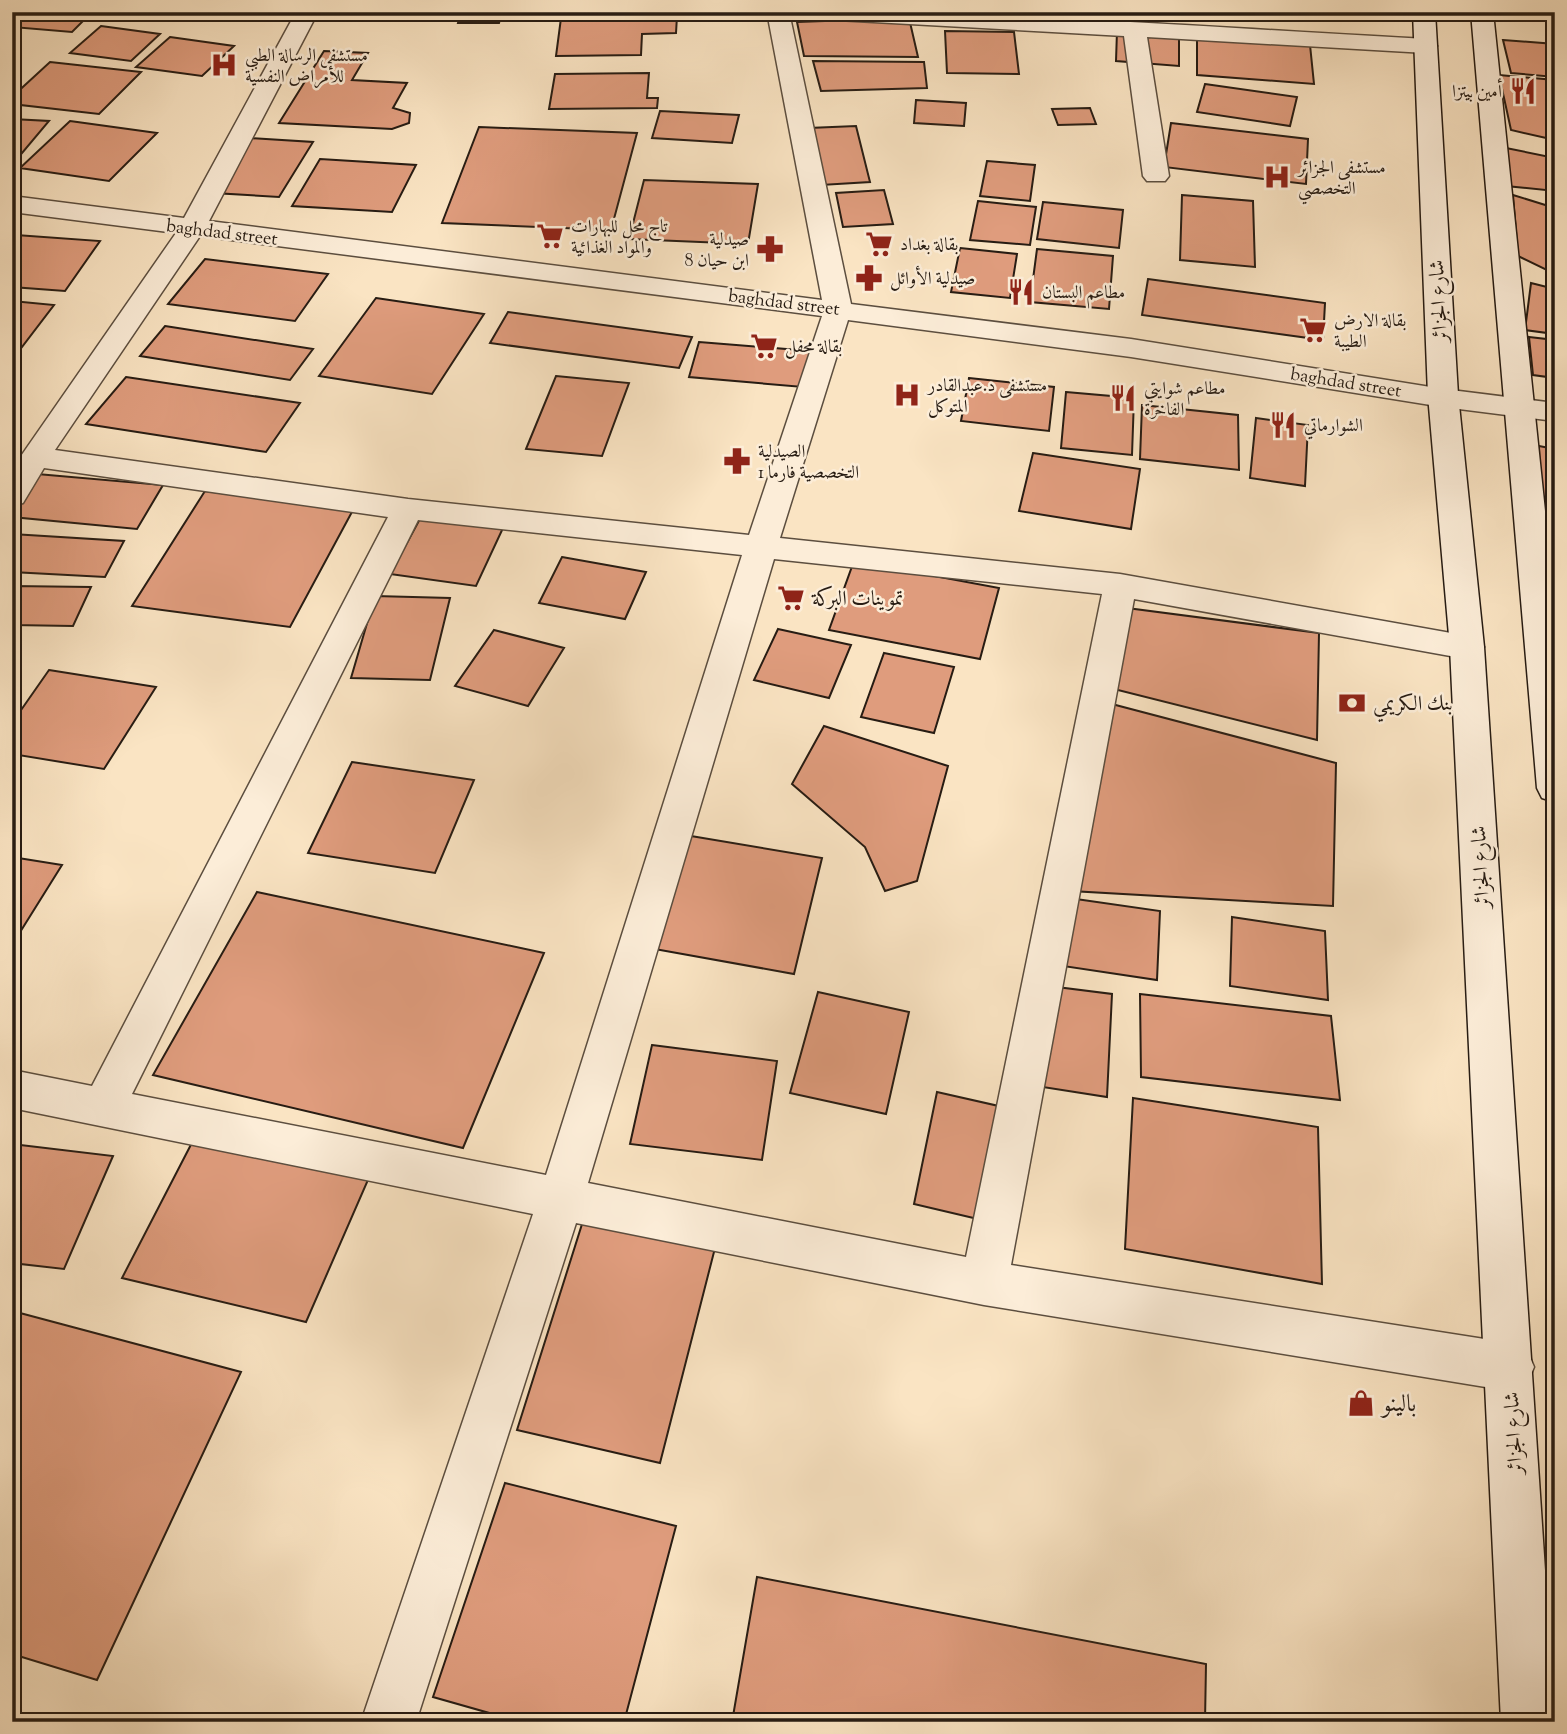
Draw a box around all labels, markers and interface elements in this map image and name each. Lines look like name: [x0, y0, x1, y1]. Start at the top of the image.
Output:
place label: مستشفى الرسالة الطبي للأمراض النفسية: [245, 44, 368, 91]
hospital icon: مستشفى الرسالة الطبي للأمراض النفسية: [209, 50, 239, 80]
restaurant icon: أمين بيتزا: [1508, 76, 1538, 106]
place label: أمين بيتزا: [1452, 78, 1503, 106]
place label: مستشفى الجزائر التخصصي: [1296, 156, 1386, 205]
hospital icon: مستشفى الجزائر التخصصي: [1262, 162, 1292, 192]
street label: baghdad street: [165, 214, 279, 254]
place label: تاج محل للبهارات والمواد الغذائية: [571, 215, 668, 262]
supermarket icon: تاج محل للبهارات والمواد الغذائية: [535, 221, 565, 251]
place label: صيدلية ابن حيان 8: [684, 228, 749, 275]
supermarket icon: بقالة بغداد: [864, 229, 894, 259]
place label: بقالة بغداد: [900, 233, 958, 259]
pharmacy icon: صيدلية ابن حيان 8: [755, 234, 785, 264]
street label: شارع الجزائر: [1423, 259, 1458, 345]
pharmacy icon: صيدلية الأوائل: [854, 263, 884, 293]
place label: صيدلية الأوائل: [890, 265, 975, 293]
restaurant icon: مطاعم البستان: [1006, 277, 1036, 307]
place label: مطاعم البستان: [1042, 281, 1125, 309]
street label: baghdad street: [727, 284, 841, 324]
place label: بقالة الارض الطيبة: [1334, 309, 1406, 356]
supermarket icon: بقالة الارض الطيبة: [1298, 315, 1328, 345]
supermarket icon: بقالة محفل: [749, 331, 779, 361]
place label: بقالة محفل: [785, 335, 842, 361]
street label: baghdad street: [1288, 362, 1403, 406]
place label: مستشفى د.عبدالقادر المتوكل: [926, 374, 1047, 421]
place label: مطاعم شوايتي الفاخرة: [1144, 377, 1226, 424]
hospital icon: مستشفى د.عبدالقادر المتوكل: [892, 380, 922, 410]
restaurant icon: مطاعم شوايتي الفاخرة: [1108, 383, 1138, 413]
restaurant icon: الشوارماتي: [1268, 410, 1298, 440]
place label: الشوارماتي: [1304, 414, 1363, 440]
place label: الصيدلية التخصصية فارما 1: [758, 440, 859, 487]
pharmacy icon: الصيدلية التخصصية فارما 1: [722, 446, 752, 476]
supermarket icon: تموينات البركة: [776, 583, 806, 613]
place label: تموينات البركة: [811, 585, 903, 615]
bank icon: بنك الكريمي: [1337, 688, 1367, 718]
place label: بنك الكريمي: [1373, 690, 1453, 723]
street label: شارع الجزائر: [1465, 825, 1500, 911]
shop icon: بالينو: [1346, 1388, 1376, 1418]
place label: بالينو: [1380, 1388, 1416, 1422]
street label: شارع الجزائر: [1498, 1391, 1533, 1477]

